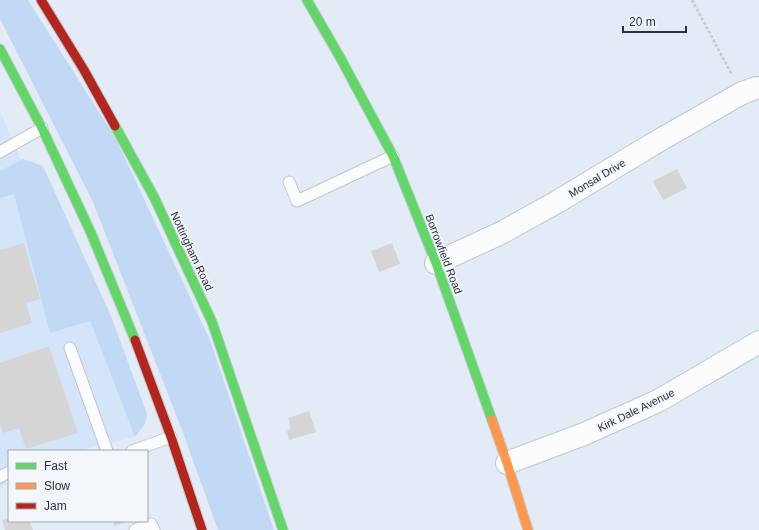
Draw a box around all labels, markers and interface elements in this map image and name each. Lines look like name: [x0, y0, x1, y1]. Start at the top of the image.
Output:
scale bar: [623, 8, 686, 34]
text: 20 m: [629, 15, 656, 29]
street label: Monsal Drive: [566, 156, 628, 200]
street label: Nottingham Road: [168, 210, 216, 292]
street label: Borrowfield Road: [423, 212, 465, 296]
street label: Kirk Dale Avenue: [596, 386, 676, 434]
legend: [8, 450, 148, 522]
text: Fast: [44, 459, 68, 473]
text: Slow: [44, 479, 70, 493]
text: Jam: [44, 499, 67, 513]

